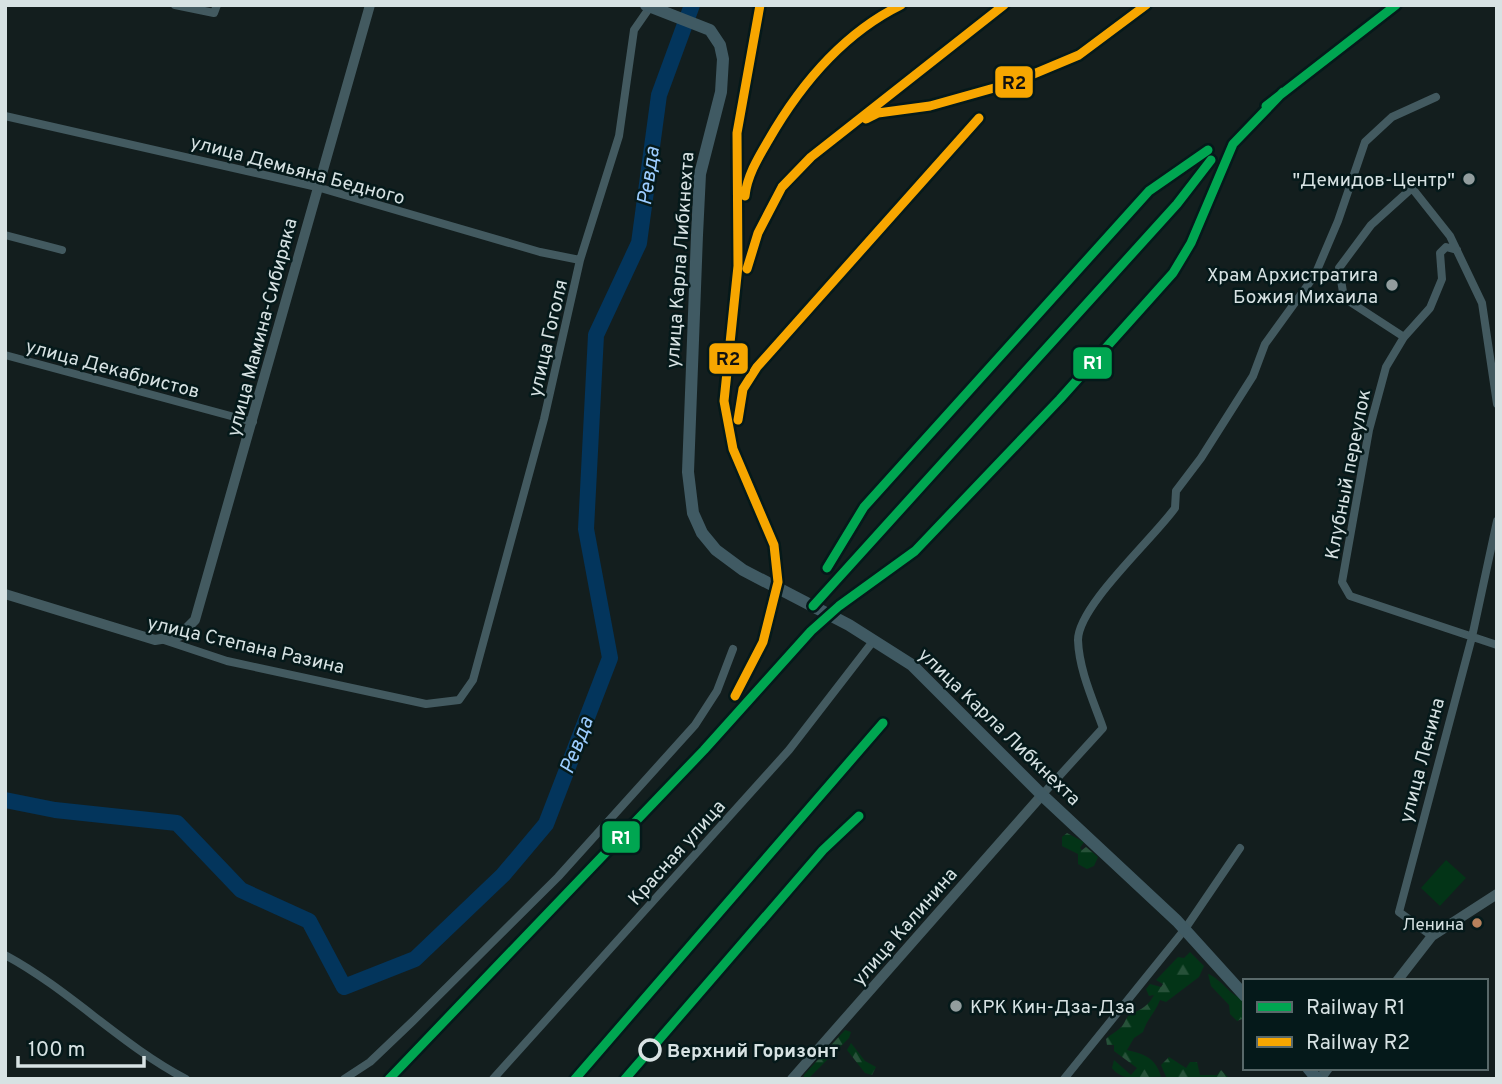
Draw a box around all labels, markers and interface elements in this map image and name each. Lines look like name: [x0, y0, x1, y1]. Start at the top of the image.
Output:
line badge: R2: [994, 65, 1034, 99]
text: R2: [1002, 72, 1026, 96]
street label: улица Демьяна Бедного: [188, 131, 407, 211]
water label: Ревда: [632, 145, 667, 207]
street label: улица Карла Либкнехта: [661, 151, 701, 369]
place label: "Демидов-Центр": [1292, 169, 1455, 193]
marker: "Демидов-Центр": [1461, 171, 1477, 187]
street label: улица Мамина-Сибиряка: [222, 216, 304, 439]
place label: Храм Архистратига Божия Михаила: [1207, 264, 1378, 310]
street label: улица Гоголя: [524, 277, 574, 400]
marker: Храм Архистратига Божия Михаила: [1384, 277, 1400, 293]
street label: улица Декабристов: [23, 335, 202, 405]
line badge: R2: [708, 342, 749, 375]
line badge: R1: [1072, 346, 1113, 380]
text: R2: [716, 348, 740, 372]
text: R1: [1083, 352, 1103, 376]
street label: Клубный переулок: [1321, 387, 1377, 562]
street label: улица Степана Разина: [145, 612, 347, 680]
street label: улица Карла Либкнехта: [912, 644, 1085, 811]
street label: улица Ленина: [1395, 696, 1451, 826]
water label: Ревда: [554, 713, 601, 778]
street label: Красная улица: [624, 795, 731, 911]
line badge: R1: [601, 820, 641, 854]
text: R1: [611, 827, 631, 851]
street label: улица Калинина: [848, 863, 963, 991]
place label: Ленина: [1402, 915, 1464, 937]
marker: Ленина: [1470, 916, 1484, 930]
legend: [1243, 979, 1488, 1070]
text: Railway R1: [1306, 995, 1405, 1022]
place label: КРК Кин-Дза-Дза: [970, 996, 1135, 1020]
marker: КРК Кин-Дза-Дза: [948, 998, 964, 1014]
scale bar: [18, 1024, 144, 1068]
text: Railway R2: [1306, 1030, 1410, 1057]
text: 100 m: [28, 1037, 85, 1064]
marker: Верхний Горизонт: [639, 1039, 661, 1061]
place label: Верхний Горизонт: [667, 1040, 838, 1064]

